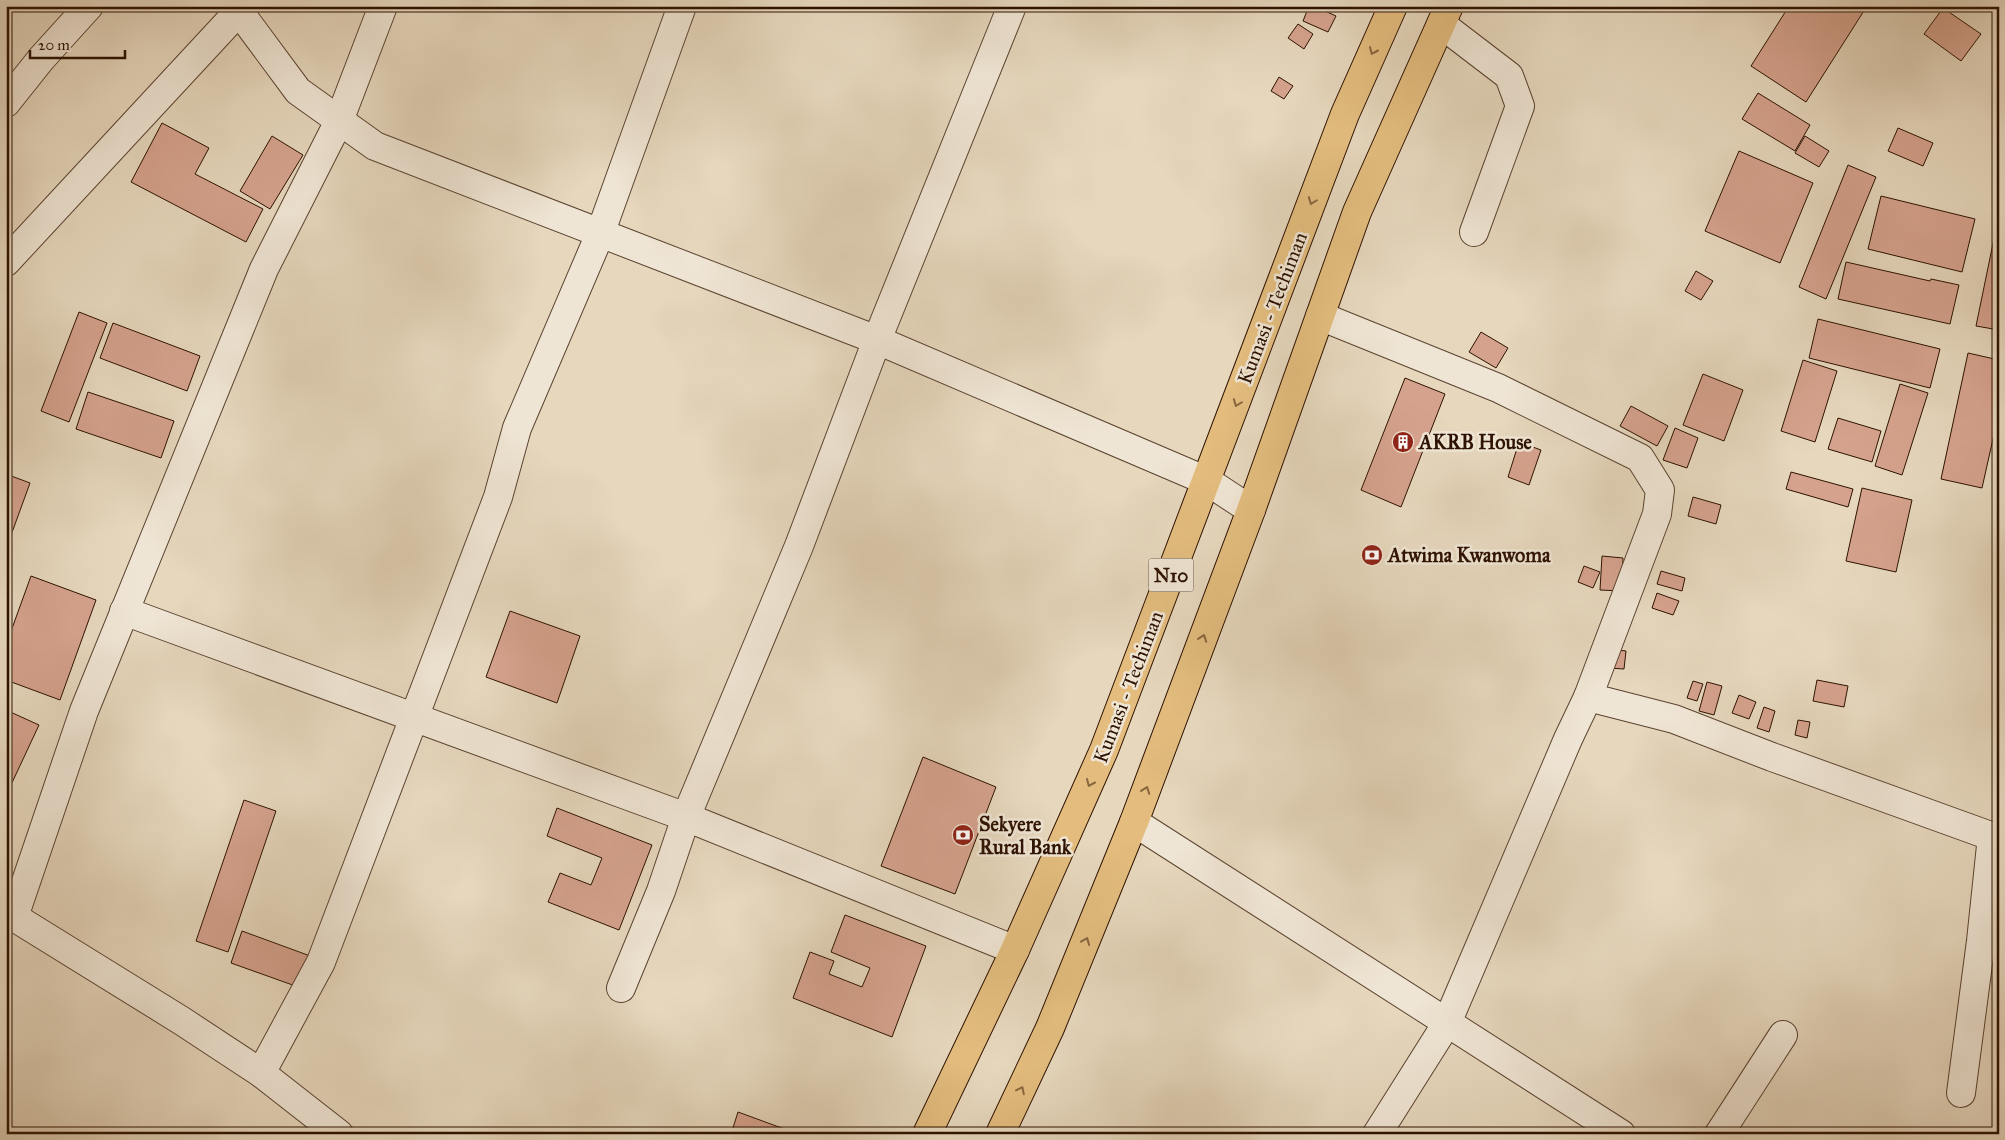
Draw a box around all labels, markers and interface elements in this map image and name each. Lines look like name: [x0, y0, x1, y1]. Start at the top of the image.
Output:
scale bar: [30, 28, 125, 60]
text: 20 m: [38, 36, 70, 54]
one-way arrow: [1369, 46, 1380, 55]
one-way arrow: [1308, 196, 1318, 205]
street label: Kumasi - Techiman: [1232, 228, 1312, 387]
one-way arrow: [1232, 398, 1242, 406]
building icon: AKRB House: [1391, 430, 1415, 454]
place label: AKRB House: [1417, 430, 1532, 454]
bank icon: Atwima Kwanwoma: [1360, 543, 1384, 567]
place label: Atwima Kwanwoma: [1386, 543, 1551, 567]
road number: N10: [1148, 558, 1194, 592]
street label: Kumasi - Techiman: [1088, 607, 1168, 766]
one-way arrow: [1197, 634, 1207, 643]
one-way arrow: [1085, 778, 1096, 787]
one-way arrow: [1140, 786, 1150, 795]
place label: Sekyere Rural Bank: [979, 812, 1072, 859]
bank icon: Sekyere Rural Bank: [951, 823, 975, 847]
one-way arrow: [1080, 937, 1090, 946]
one-way arrow: [1015, 1086, 1025, 1095]

